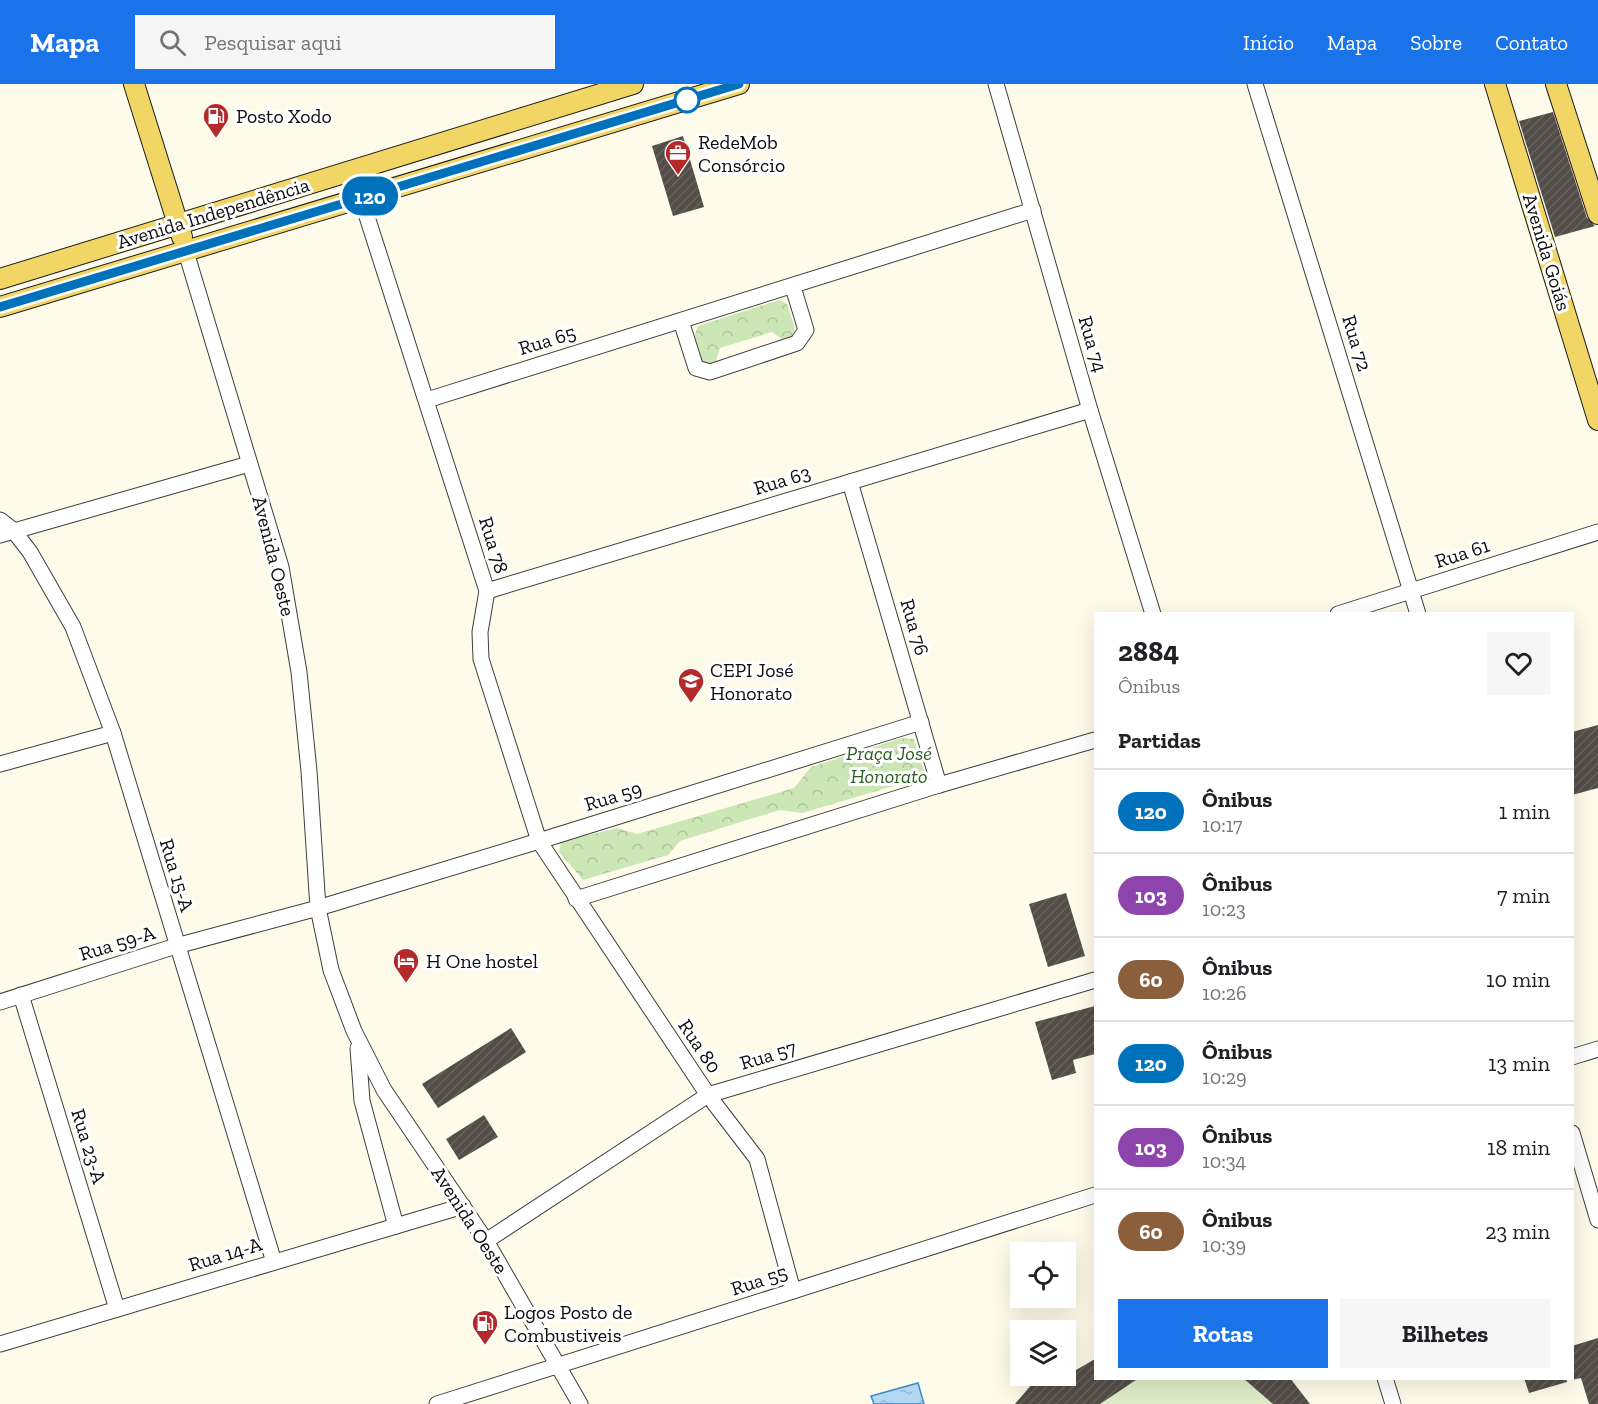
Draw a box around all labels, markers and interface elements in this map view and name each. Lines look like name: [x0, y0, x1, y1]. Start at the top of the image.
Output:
search box: [135, 15, 555, 69]
text: Mapa: [30, 26, 99, 59]
icon: search: [156, 26, 189, 59]
text: Pesquisar aqui: [204, 29, 342, 56]
text: Início: [1243, 30, 1294, 55]
text: Mapa: [1327, 30, 1377, 55]
text: Sobre: [1410, 30, 1462, 55]
text: Contato: [1495, 30, 1568, 55]
unlabelled marker: [674, 87, 700, 113]
fuel station icon: Posto Xodo: [201, 101, 231, 139]
place label: Posto Xodo: [236, 104, 332, 128]
place label: RedeMob Consórcio: [698, 130, 785, 177]
office icon: RedeMob Consórcio: [663, 138, 693, 176]
street label: Avenida Independência: [114, 172, 312, 254]
line badge: 120: [336, 176, 404, 216]
text: 120: [354, 184, 386, 209]
street label: Avenida Goiás: [1518, 190, 1576, 314]
street label: Rua 72: [1337, 312, 1377, 374]
street label: Rua 74: [1074, 313, 1113, 375]
street label: Rua 65: [515, 320, 579, 360]
street label: Rua 63: [751, 460, 813, 500]
street label: Avenida Oeste: [247, 493, 301, 619]
street label: Rua 78: [474, 514, 514, 576]
street label: Rua 61: [1432, 533, 1493, 573]
street label: Rua 76: [895, 596, 935, 658]
button: heart: [1487, 632, 1550, 695]
text: 2884: [1118, 635, 1179, 668]
place label: CEPI José Honorato: [710, 658, 794, 705]
school or university icon: CEPI José Honorato: [676, 666, 706, 704]
text: Ônibus: [1118, 674, 1180, 698]
text: Partidas: [1118, 727, 1201, 754]
park label: Praça José Honorato: [846, 741, 932, 788]
street label: Rua 59: [581, 776, 645, 816]
text: Ônibus: [1202, 786, 1272, 813]
text: 1 min: [1499, 798, 1550, 825]
text: 120: [1135, 799, 1167, 824]
text: 10:17: [1202, 813, 1242, 837]
street label: Rua 15-A: [155, 836, 200, 915]
text: Ônibus: [1202, 870, 1272, 897]
text: 7 min: [1497, 882, 1550, 909]
text: 103: [1135, 883, 1167, 908]
text: 10:23: [1202, 897, 1246, 921]
street label: Rua 59-A: [76, 920, 159, 966]
hotel icon: H One hostel: [391, 946, 421, 984]
place label: H One hostel: [426, 949, 538, 973]
text: Ônibus: [1202, 954, 1272, 981]
text: 10 min: [1486, 966, 1550, 993]
text: 60: [1139, 967, 1163, 992]
text: 10:26: [1202, 981, 1247, 1005]
street label: Rua 80: [673, 1014, 727, 1078]
street label: Rua 57: [737, 1035, 800, 1075]
text: Ônibus: [1202, 1038, 1272, 1065]
text: 13 min: [1488, 1050, 1550, 1077]
text: 120: [1135, 1051, 1167, 1076]
text: 10:29: [1202, 1065, 1247, 1089]
street label: Rua 23-A: [66, 1106, 112, 1187]
text: Ônibus: [1202, 1122, 1272, 1149]
text: 18 min: [1487, 1134, 1550, 1161]
text: 103: [1135, 1135, 1167, 1160]
text: 10:34: [1202, 1149, 1246, 1173]
street label: Avenida Oeste: [426, 1162, 514, 1278]
text: Ônibus: [1202, 1206, 1272, 1233]
text: 23 min: [1485, 1218, 1550, 1245]
text: 60: [1139, 1219, 1163, 1244]
street label: Rua 14-A: [185, 1231, 266, 1276]
text: 10:39: [1202, 1233, 1246, 1257]
map controls: [1010, 1242, 1076, 1386]
button: locate: [1010, 1242, 1076, 1308]
street label: Rua 55: [728, 1260, 790, 1300]
button: Rotas: [1118, 1299, 1328, 1368]
button: Bilhetes: [1340, 1299, 1550, 1368]
place label: Logos Posto de Combustiveis: [504, 1300, 632, 1347]
fuel station icon: Logos Posto de Combustiveis: [470, 1308, 500, 1346]
button: layers: [1010, 1320, 1076, 1386]

